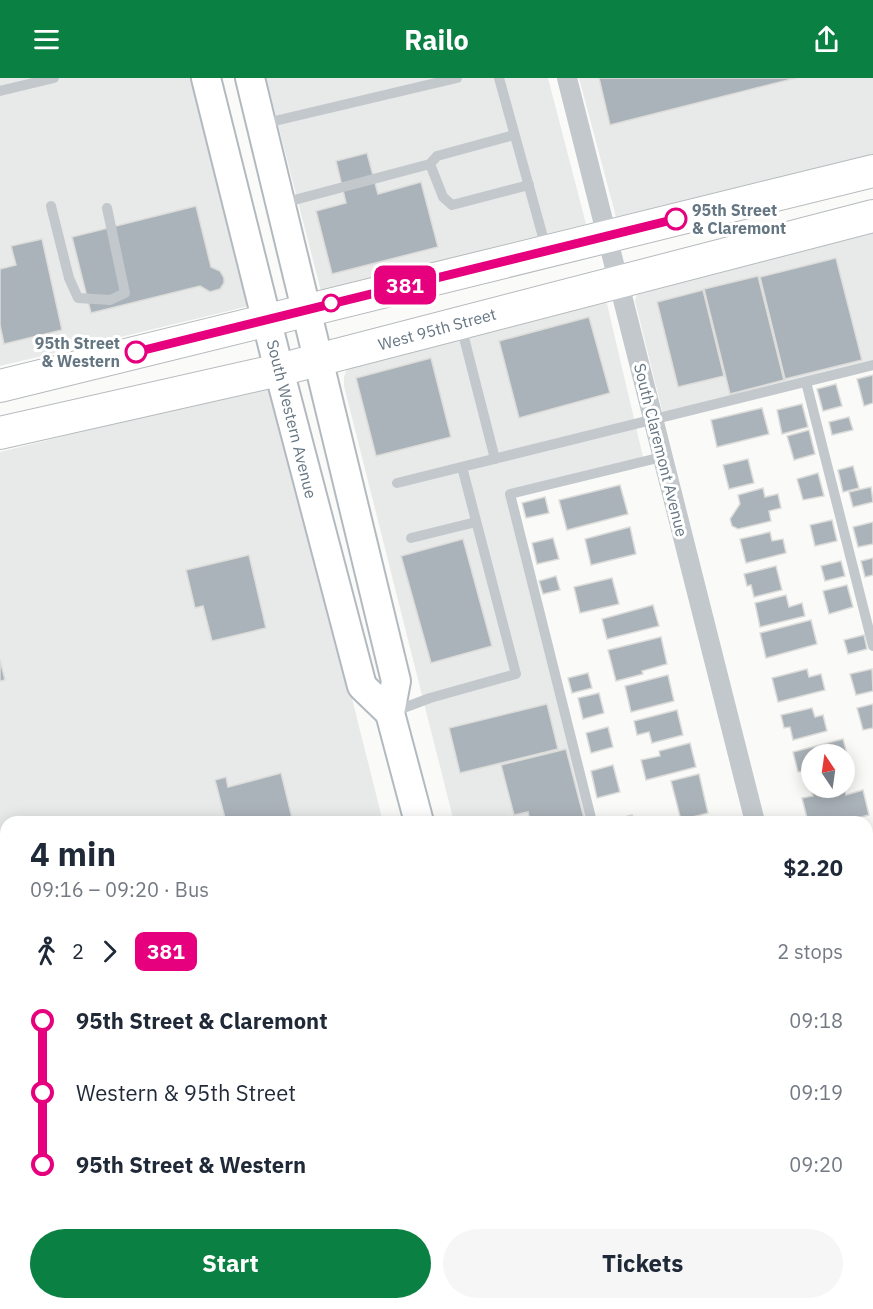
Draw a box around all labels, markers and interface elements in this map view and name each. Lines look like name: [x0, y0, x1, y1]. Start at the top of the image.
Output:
text: Railo: [404, 22, 469, 57]
icon: menu: [30, 23, 63, 56]
icon: share: [810, 23, 843, 56]
place label: 95th Street & Claremont: [692, 200, 786, 238]
marker: 95th Street & Claremont: [665, 208, 687, 230]
line badge: 381: [370, 266, 440, 304]
text: 381: [386, 271, 424, 299]
unlabelled marker: [322, 294, 340, 312]
street label: West 95th Street: [376, 304, 498, 354]
place label: 95th Street & Western: [35, 333, 120, 371]
street label: South Western Avenue: [263, 338, 321, 501]
marker: 95th Street & Western: [125, 341, 147, 363]
street label: South Claremont Avenue: [630, 361, 692, 539]
north arrow: [801, 744, 855, 798]
map controls: [801, 744, 855, 798]
text: 4 min: [30, 832, 116, 875]
text: $2.20: [783, 853, 843, 882]
text: 09:16 – 09:20 · Bus: [30, 876, 209, 903]
icon: walk: [30, 935, 63, 968]
icon: forward: [93, 935, 126, 968]
text: 381: [147, 937, 185, 965]
text: 2: [72, 938, 84, 965]
text: 2 stops: [777, 938, 843, 965]
text: 95th Street & Claremont: [76, 1006, 328, 1035]
text: 09:18: [789, 1007, 843, 1034]
text: Western & 95th Street: [76, 1078, 296, 1107]
text: 09:19: [789, 1079, 843, 1106]
text: 95th Street & Western: [76, 1150, 306, 1179]
text: 09:20: [789, 1151, 843, 1178]
button: Start: [30, 1229, 431, 1298]
button: Tickets: [443, 1229, 843, 1298]

